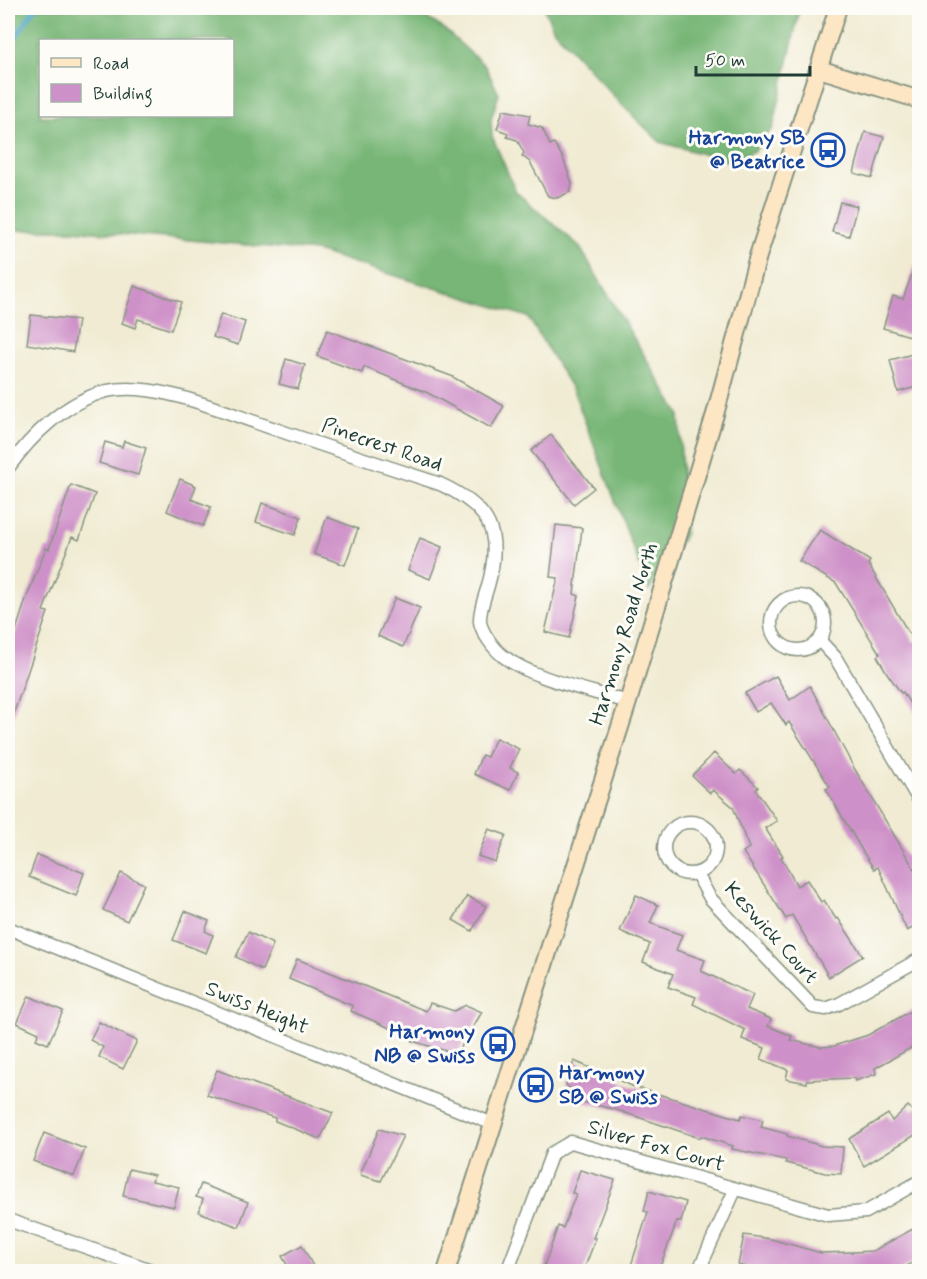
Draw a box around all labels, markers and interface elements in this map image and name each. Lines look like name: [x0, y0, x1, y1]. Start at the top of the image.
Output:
legend: [39, 39, 234, 117]
scale bar: [696, 39, 810, 77]
text: 50 m: [705, 49, 745, 73]
text: Road: [93, 52, 129, 76]
text: Building: [93, 82, 153, 108]
place label: Harmony SB @ Beatrice: [688, 124, 806, 176]
bus stop icon: Harmony SB @ Beatrice: [810, 132, 846, 168]
street label: Pinecrest Road: [318, 411, 446, 479]
street label: Harmony Road North: [583, 539, 665, 729]
street label: Keswick Court: [718, 876, 824, 990]
street label: Swiss Height: [201, 975, 313, 1041]
place label: Harmony NB @ Swiss: [374, 1018, 476, 1070]
bus stop icon: Harmony NB @ Swiss: [480, 1026, 516, 1062]
place label: Harmony SB @ Swiss: [559, 1059, 658, 1111]
bus stop icon: Harmony SB @ Swiss: [518, 1067, 554, 1103]
street label: Silver Fox Court: [584, 1113, 728, 1179]

